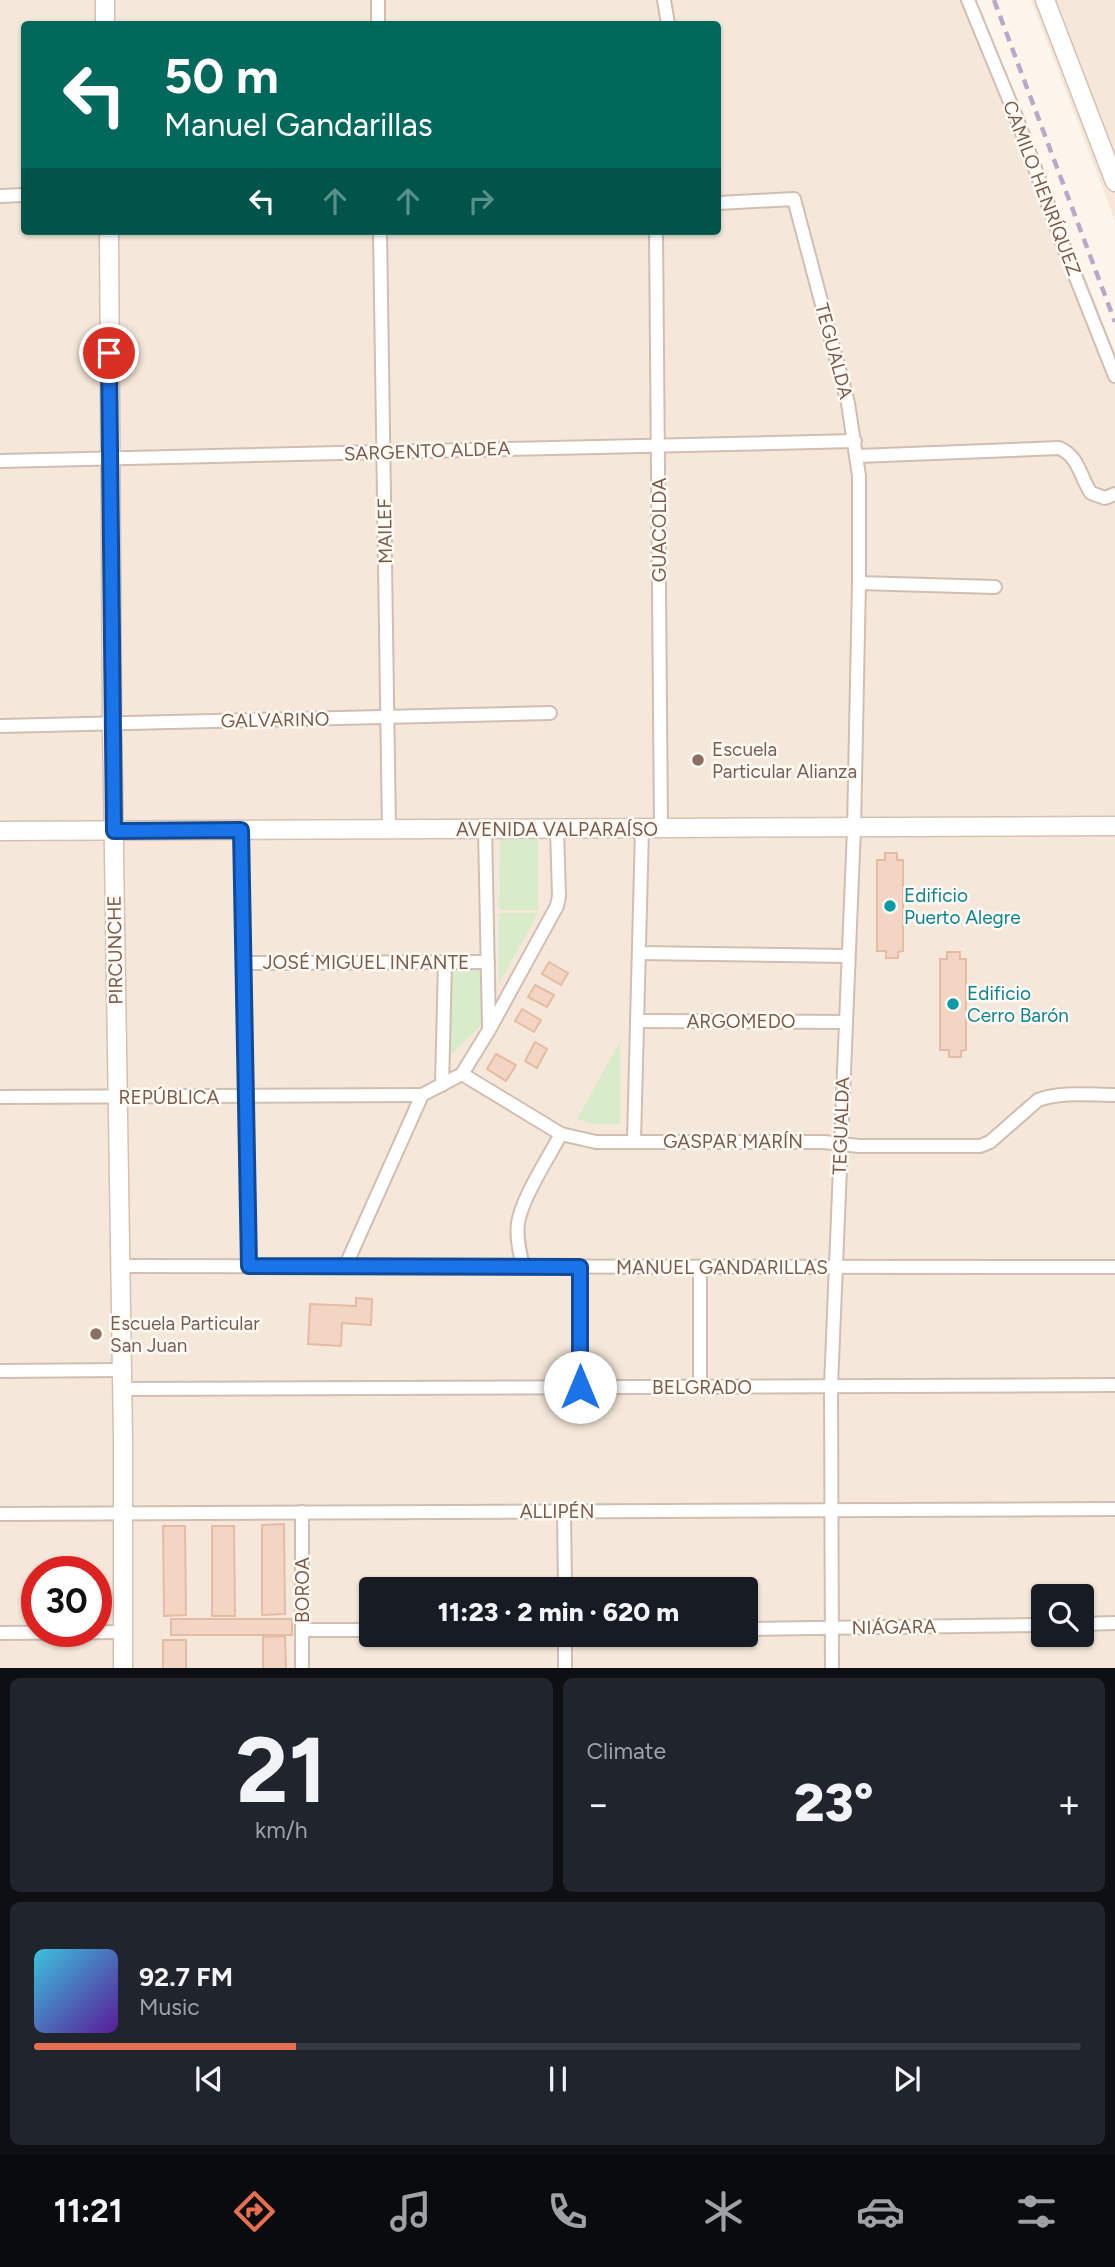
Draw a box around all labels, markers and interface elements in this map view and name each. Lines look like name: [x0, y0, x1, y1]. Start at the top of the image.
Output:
text: 50 m: [164, 46, 279, 105]
icon: left: [49, 49, 140, 140]
street label: CAMILO HENRÍQUEZ: [998, 97, 1086, 279]
text: Manuel Gandarillas: [164, 106, 433, 144]
icon: left: [243, 182, 281, 220]
icon: ahead: [316, 182, 354, 220]
icon: ahead: [389, 182, 427, 220]
icon: right: [462, 182, 500, 220]
street label: TEGUALDA: [810, 301, 858, 402]
pin: [79, 323, 139, 383]
icon: arrive: [90, 334, 128, 372]
street label: SARGENTO ALDEA: [343, 437, 511, 465]
street label: GUACOLDA: [648, 478, 671, 582]
street label: MAILEF: [373, 498, 397, 564]
street label: GALVARINO: [220, 708, 330, 732]
place label: Escuela Particular Alianza: [712, 738, 857, 783]
marker: Escuela Particular Alianza: [690, 752, 706, 768]
street label: AVENIDA VALPARAÍSO: [456, 818, 658, 841]
place label: Edificio Puerto Alegre: [904, 884, 1021, 929]
street label: PIRCUNCHE: [103, 895, 127, 1005]
marker: Edificio Puerto Alegre: [882, 898, 898, 914]
street label: JOSÉ MIGUEL INFANTE: [263, 951, 469, 974]
place label: Edificio Cerro Barón: [967, 982, 1069, 1027]
marker: Edificio Cerro Barón: [945, 996, 961, 1012]
street label: ARGOMEDO: [686, 1010, 796, 1033]
street label: TEGUALDA: [828, 1076, 854, 1176]
street label: REPÚBLICA: [119, 1086, 220, 1109]
street label: GASPAR MARÍN: [663, 1130, 803, 1153]
street label: MANUEL GANDARILLAS: [616, 1256, 828, 1279]
place label: Escuela Particular San Juan: [110, 1312, 260, 1357]
marker: Escuela Particular San Juan: [88, 1326, 104, 1342]
position arrow: [543, 1350, 617, 1424]
street label: BELGRADO: [652, 1376, 752, 1399]
street label: ALLIPÉN: [520, 1500, 594, 1523]
speed limit sign: 30: [21, 1556, 112, 1647]
street label: BOROA: [291, 1557, 314, 1623]
map controls: [1031, 1584, 1094, 1647]
button: search: [1031, 1584, 1094, 1647]
text: 11:23 · 2 min · 620 m: [438, 1596, 679, 1628]
street label: NIÁGARA: [851, 1615, 937, 1639]
text: 21: [236, 1716, 327, 1825]
text: Climate: [587, 1737, 666, 1765]
text: 23°: [794, 1772, 874, 1834]
text: −: [587, 1781, 610, 1827]
text: +: [1057, 1781, 1081, 1827]
text: km/h: [255, 1816, 308, 1844]
text: 92.7 FM: [139, 1961, 233, 1993]
text: Music: [139, 1993, 200, 2021]
icon: previous: [190, 2060, 228, 2098]
icon: pause: [539, 2060, 577, 2098]
icon: next: [888, 2060, 926, 2098]
icon: directions: [230, 2187, 279, 2236]
icon: music: [386, 2187, 435, 2236]
icon: phone: [543, 2187, 592, 2236]
icon: climate: [699, 2187, 748, 2236]
icon: car: [856, 2187, 905, 2236]
icon: filters: [1012, 2187, 1061, 2236]
text: 11:21: [54, 2192, 122, 2230]

